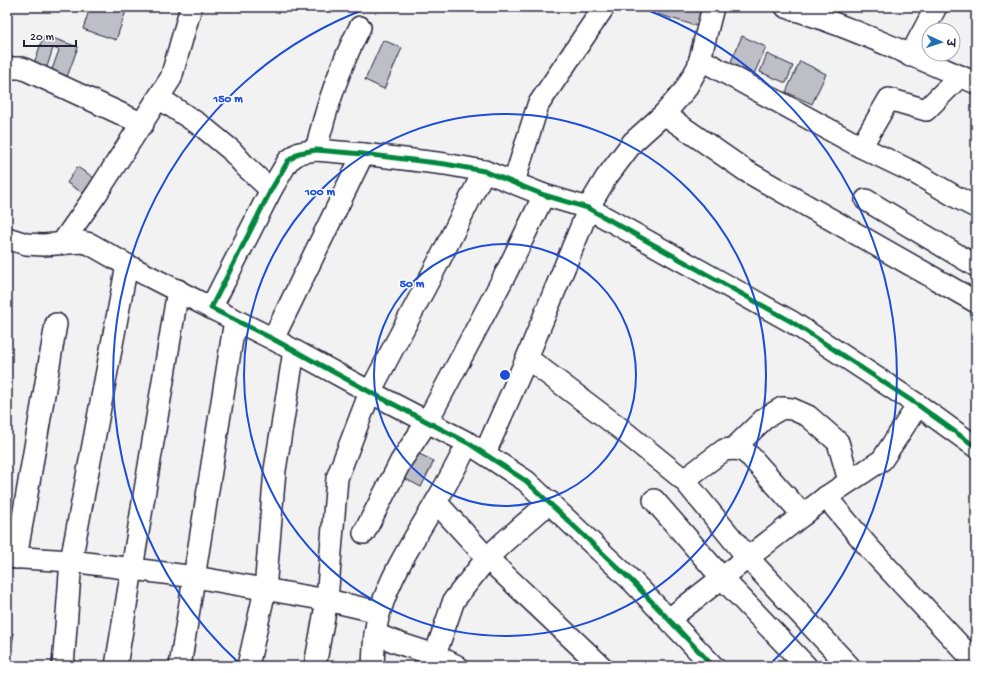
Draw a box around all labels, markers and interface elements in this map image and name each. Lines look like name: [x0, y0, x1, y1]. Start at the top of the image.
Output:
scale bar: [24, 22, 76, 48]
north arrow: [921, 22, 961, 62]
text: 20 m: [30, 31, 55, 45]
text: उ: [943, 37, 956, 48]
text: 150 m: [212, 93, 243, 107]
text: 100 m: [304, 186, 335, 200]
text: 50 m: [400, 278, 425, 292]
centre of rings: [498, 368, 512, 382]

